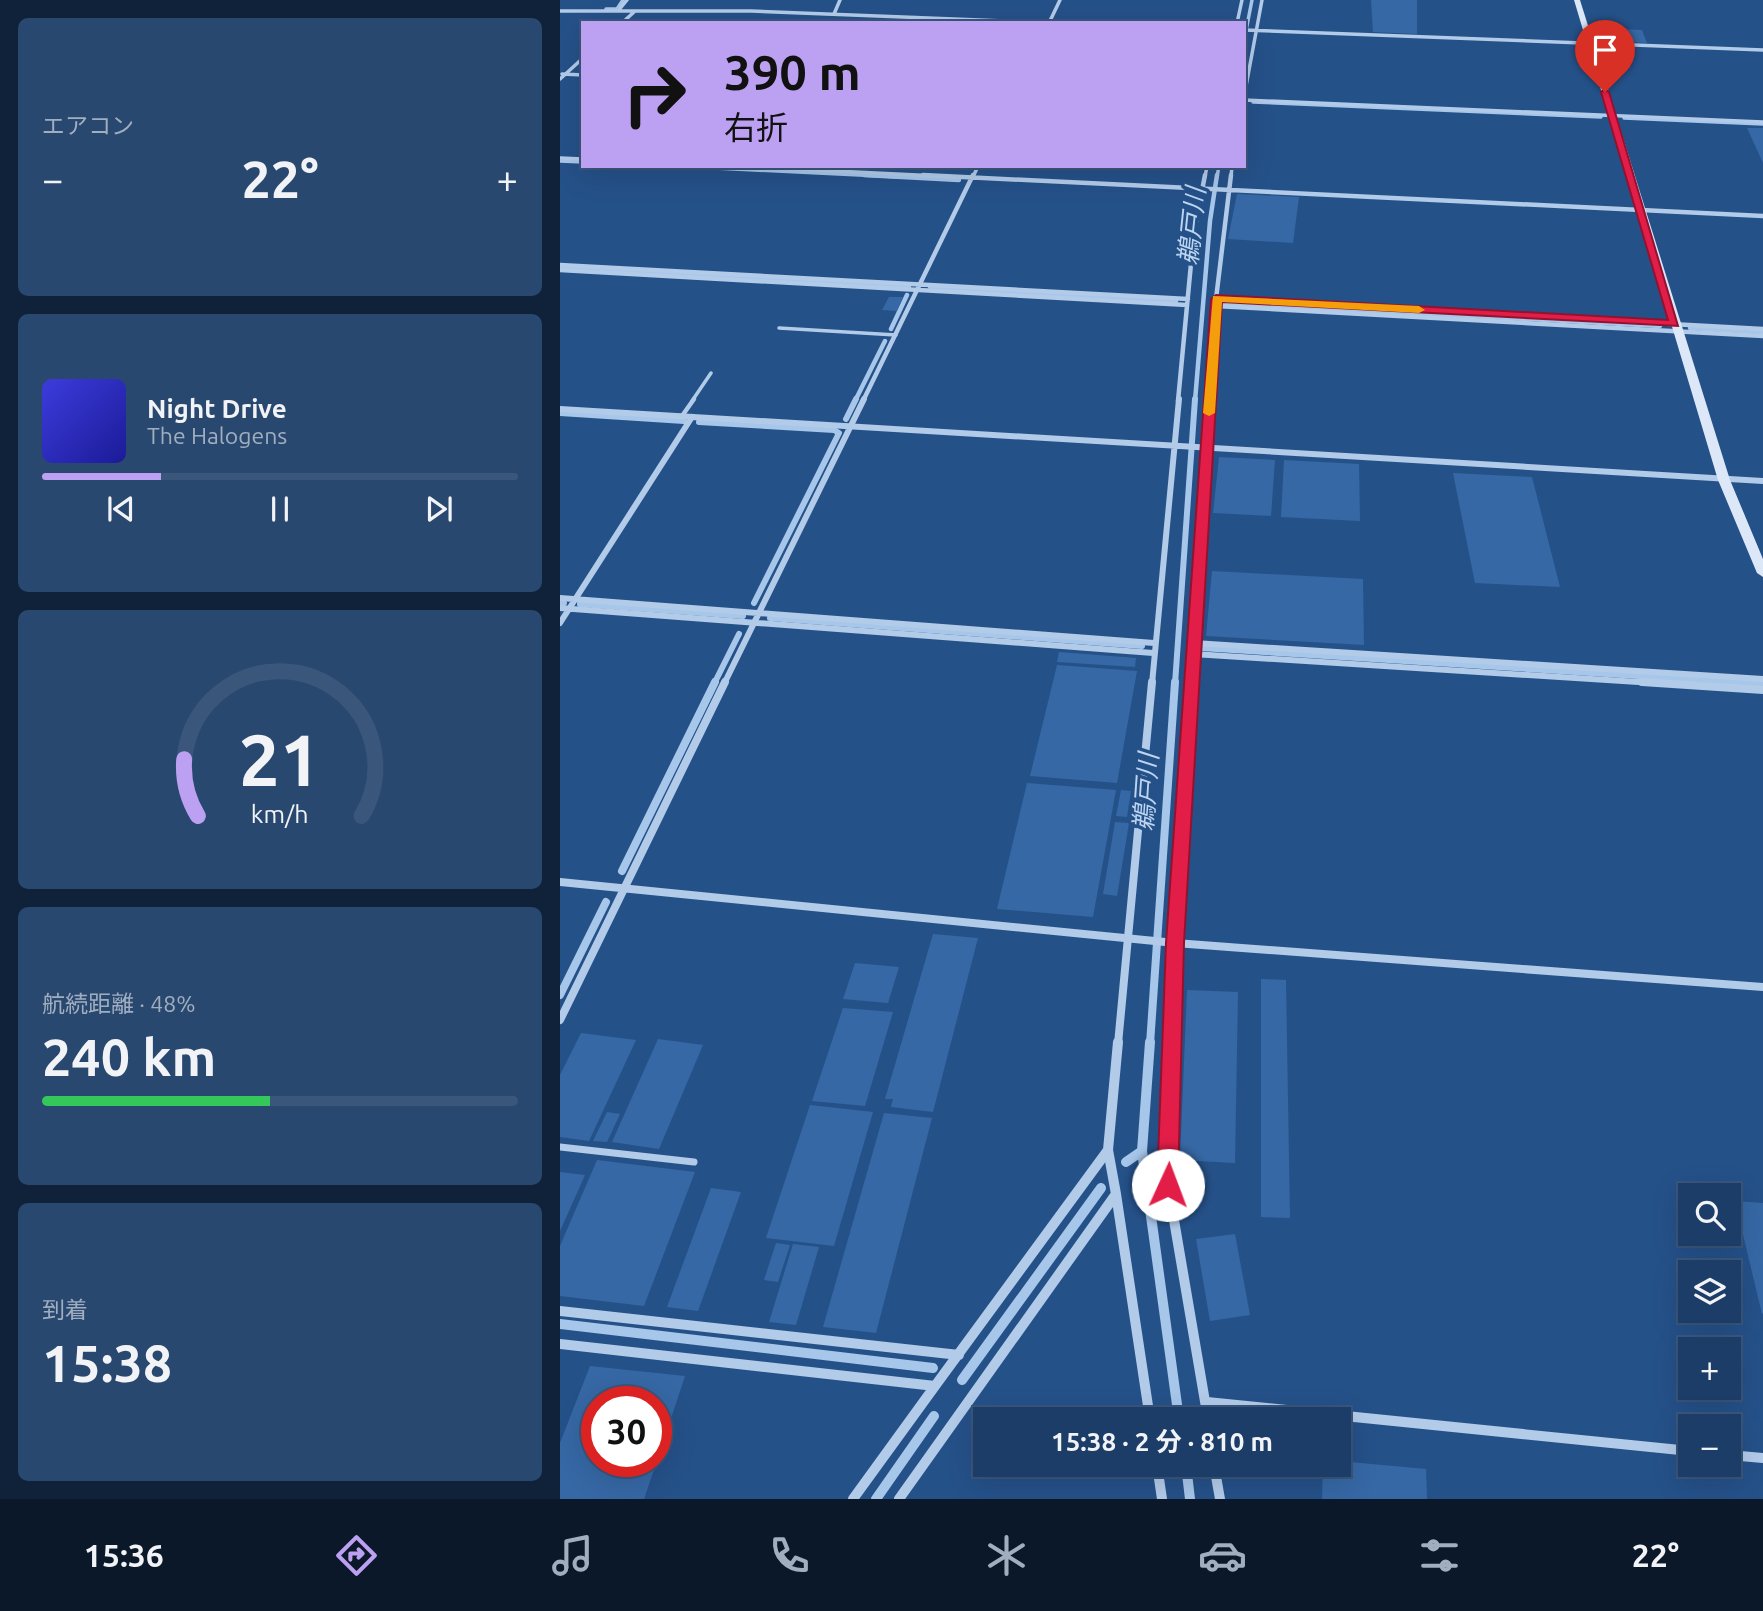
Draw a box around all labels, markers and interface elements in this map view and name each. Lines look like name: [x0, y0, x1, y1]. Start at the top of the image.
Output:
pin: [1575, 20, 1635, 92]
icon: arrive: [1586, 31, 1624, 69]
text: 390 m: [724, 44, 861, 99]
icon: right: [609, 49, 700, 140]
text: 右折: [724, 109, 788, 145]
text: エアコン: [42, 113, 134, 138]
text: 22°: [241, 150, 319, 208]
text: −: [42, 158, 63, 200]
text: +: [497, 158, 518, 200]
water label: 鵜戸川: [1173, 183, 1210, 266]
text: Night Drive: [147, 394, 287, 423]
text: The Halogens: [147, 423, 287, 448]
icon: previous: [102, 490, 140, 528]
icon: pause: [261, 490, 299, 528]
icon: next: [420, 490, 458, 528]
text: 21: [239, 718, 321, 800]
water label: 鵜戸川: [1128, 749, 1163, 832]
text: km/h: [251, 799, 309, 827]
text: 航続距離 · 48%: [42, 991, 195, 1016]
text: 240 km: [42, 1028, 216, 1086]
position arrow: [1131, 1148, 1205, 1222]
map controls: [1678, 1183, 1741, 1477]
button: search: [1678, 1183, 1741, 1246]
button: layers: [1678, 1260, 1741, 1323]
text: 到着: [42, 1297, 88, 1322]
text: 15:38: [42, 1334, 172, 1392]
button: +: [1678, 1337, 1741, 1400]
speed limit sign: 30: [581, 1386, 672, 1477]
button: −: [1678, 1414, 1741, 1477]
text: 15:38 · 2 分 · 810 m: [1051, 1427, 1273, 1456]
icon: directions: [332, 1531, 381, 1580]
icon: music: [548, 1531, 597, 1580]
icon: phone: [765, 1531, 814, 1580]
icon: climate: [982, 1531, 1031, 1580]
icon: car: [1198, 1531, 1247, 1580]
icon: filters: [1415, 1531, 1464, 1580]
text: 15:36: [84, 1537, 164, 1573]
text: 22°: [1632, 1537, 1679, 1573]

